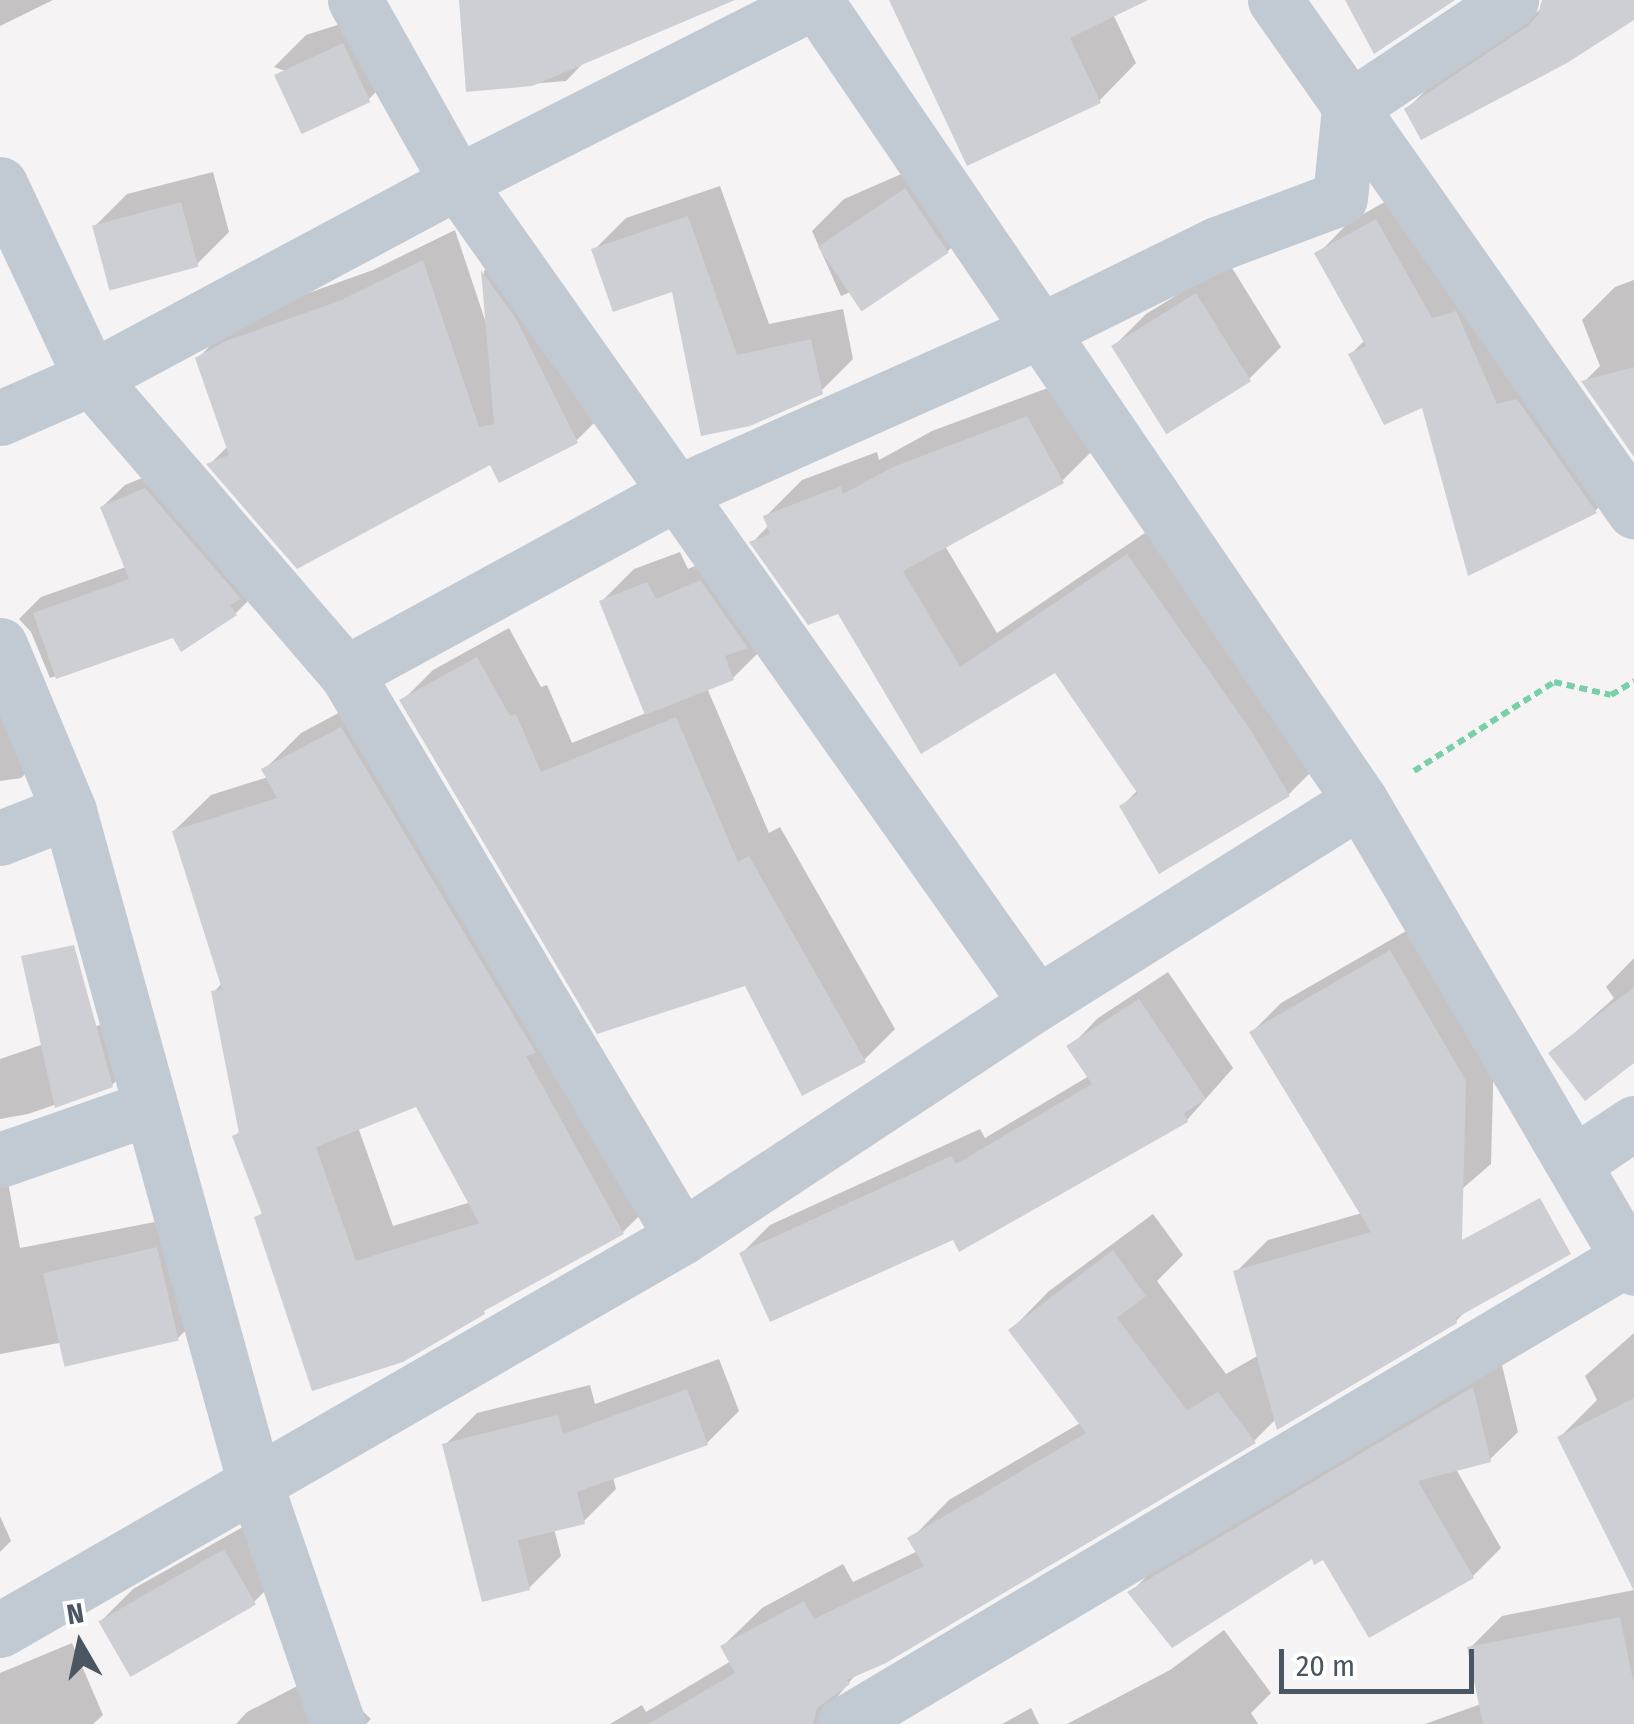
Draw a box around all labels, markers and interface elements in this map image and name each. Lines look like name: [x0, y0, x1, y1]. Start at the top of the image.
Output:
north arrow: [30, 1594, 130, 1694]
text: N: [64, 1596, 86, 1631]
scale bar: [1284, 1629, 1479, 1691]
text: 20 m: [1296, 1648, 1355, 1684]

